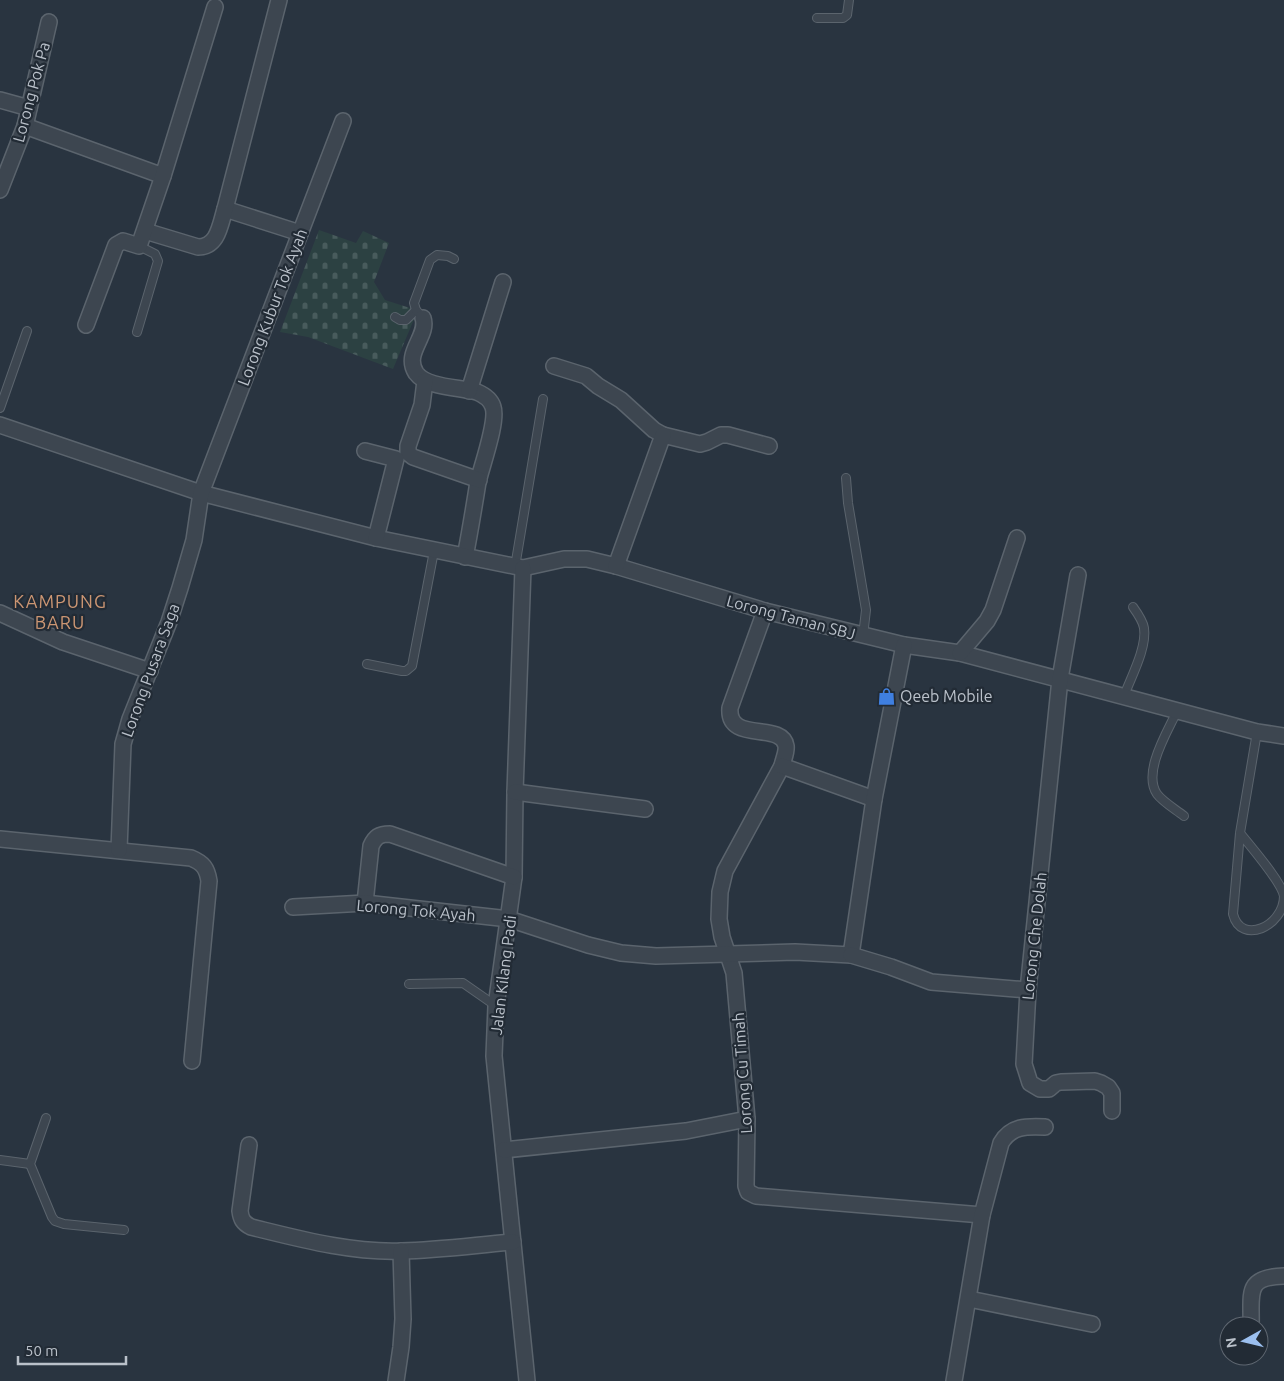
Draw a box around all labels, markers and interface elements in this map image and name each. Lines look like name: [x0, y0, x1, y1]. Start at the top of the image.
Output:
street label: Lorong Pok Pa: [9, 40, 53, 144]
street label: Lorong Kubur Tok Ayah: [234, 226, 310, 388]
district label: KAMPUNG BARU: [13, 591, 107, 632]
street label: Lorong Taman SBJ: [725, 591, 857, 643]
street label: Lorong Pusara Saga: [117, 601, 183, 739]
shop icon: Qeeb Mobile: [876, 686, 896, 706]
place label: Qeeb Mobile: [900, 687, 993, 705]
street label: Lorong Che Dolah: [1018, 871, 1050, 1001]
street label: Lorong Tok Ayah: [356, 896, 476, 924]
street label: Jalan Kilang Padi: [487, 914, 519, 1036]
street label: Lorong Cu Timah: [729, 1012, 755, 1134]
north arrow: [1219, 1316, 1269, 1366]
scale bar: [18, 1334, 125, 1366]
text: N: [1222, 1337, 1240, 1349]
text: 50 m: [25, 1342, 58, 1359]

